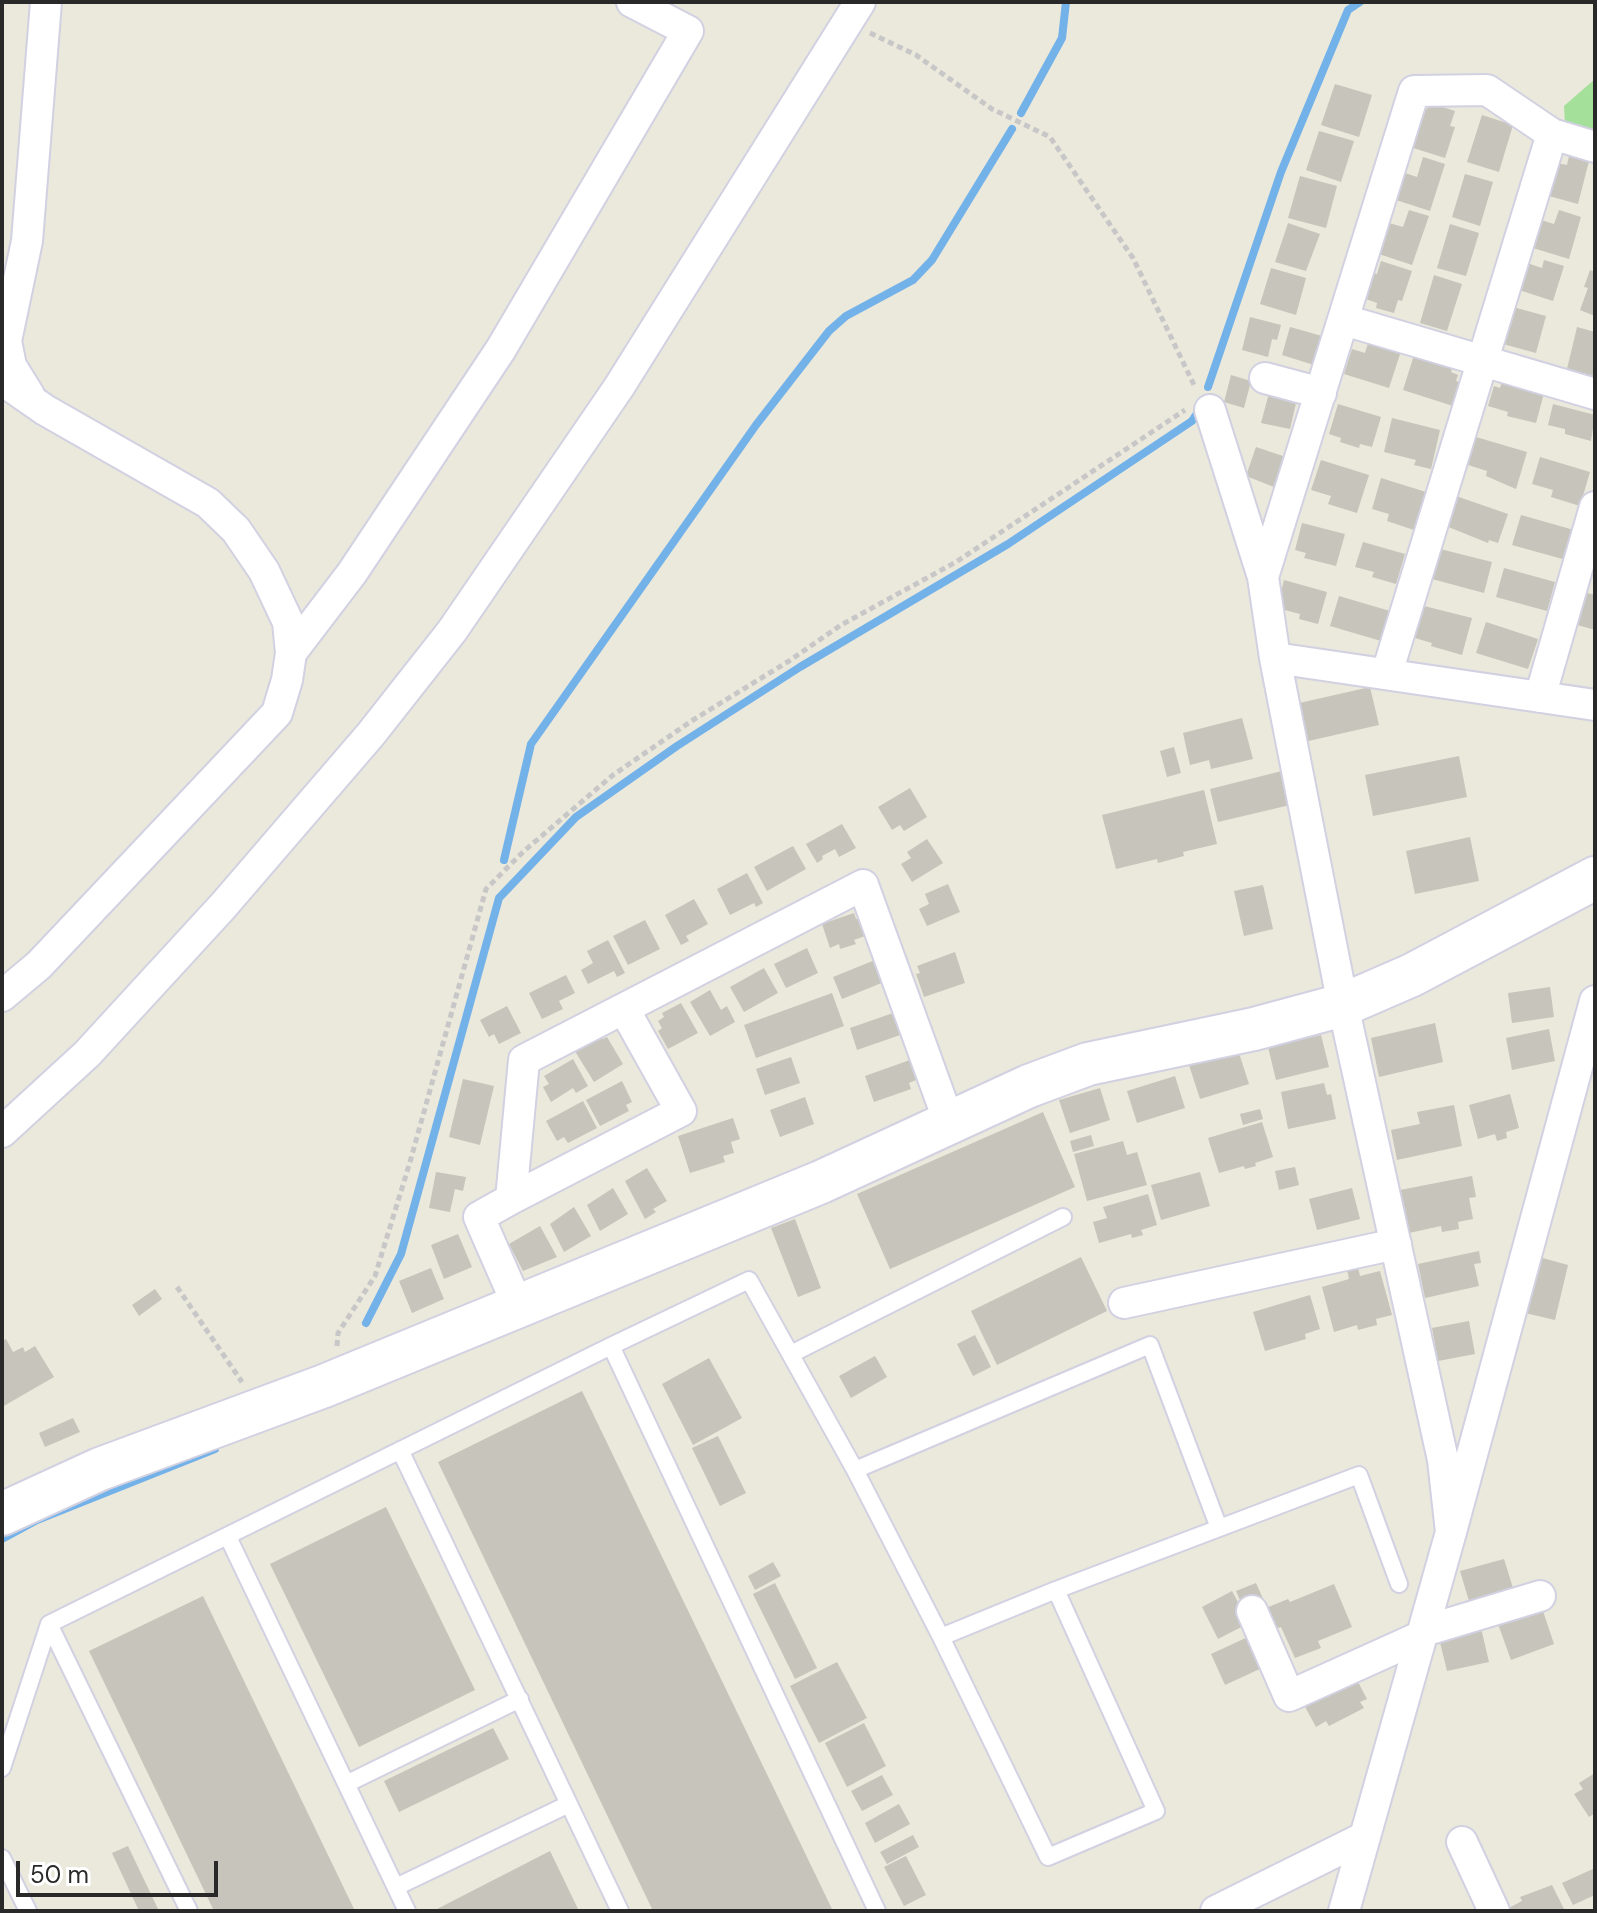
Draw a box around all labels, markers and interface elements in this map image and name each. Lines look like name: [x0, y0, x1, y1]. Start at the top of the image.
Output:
scale bar: [20, 1845, 222, 1895]
text: 50 m: [30, 1859, 89, 1890]

